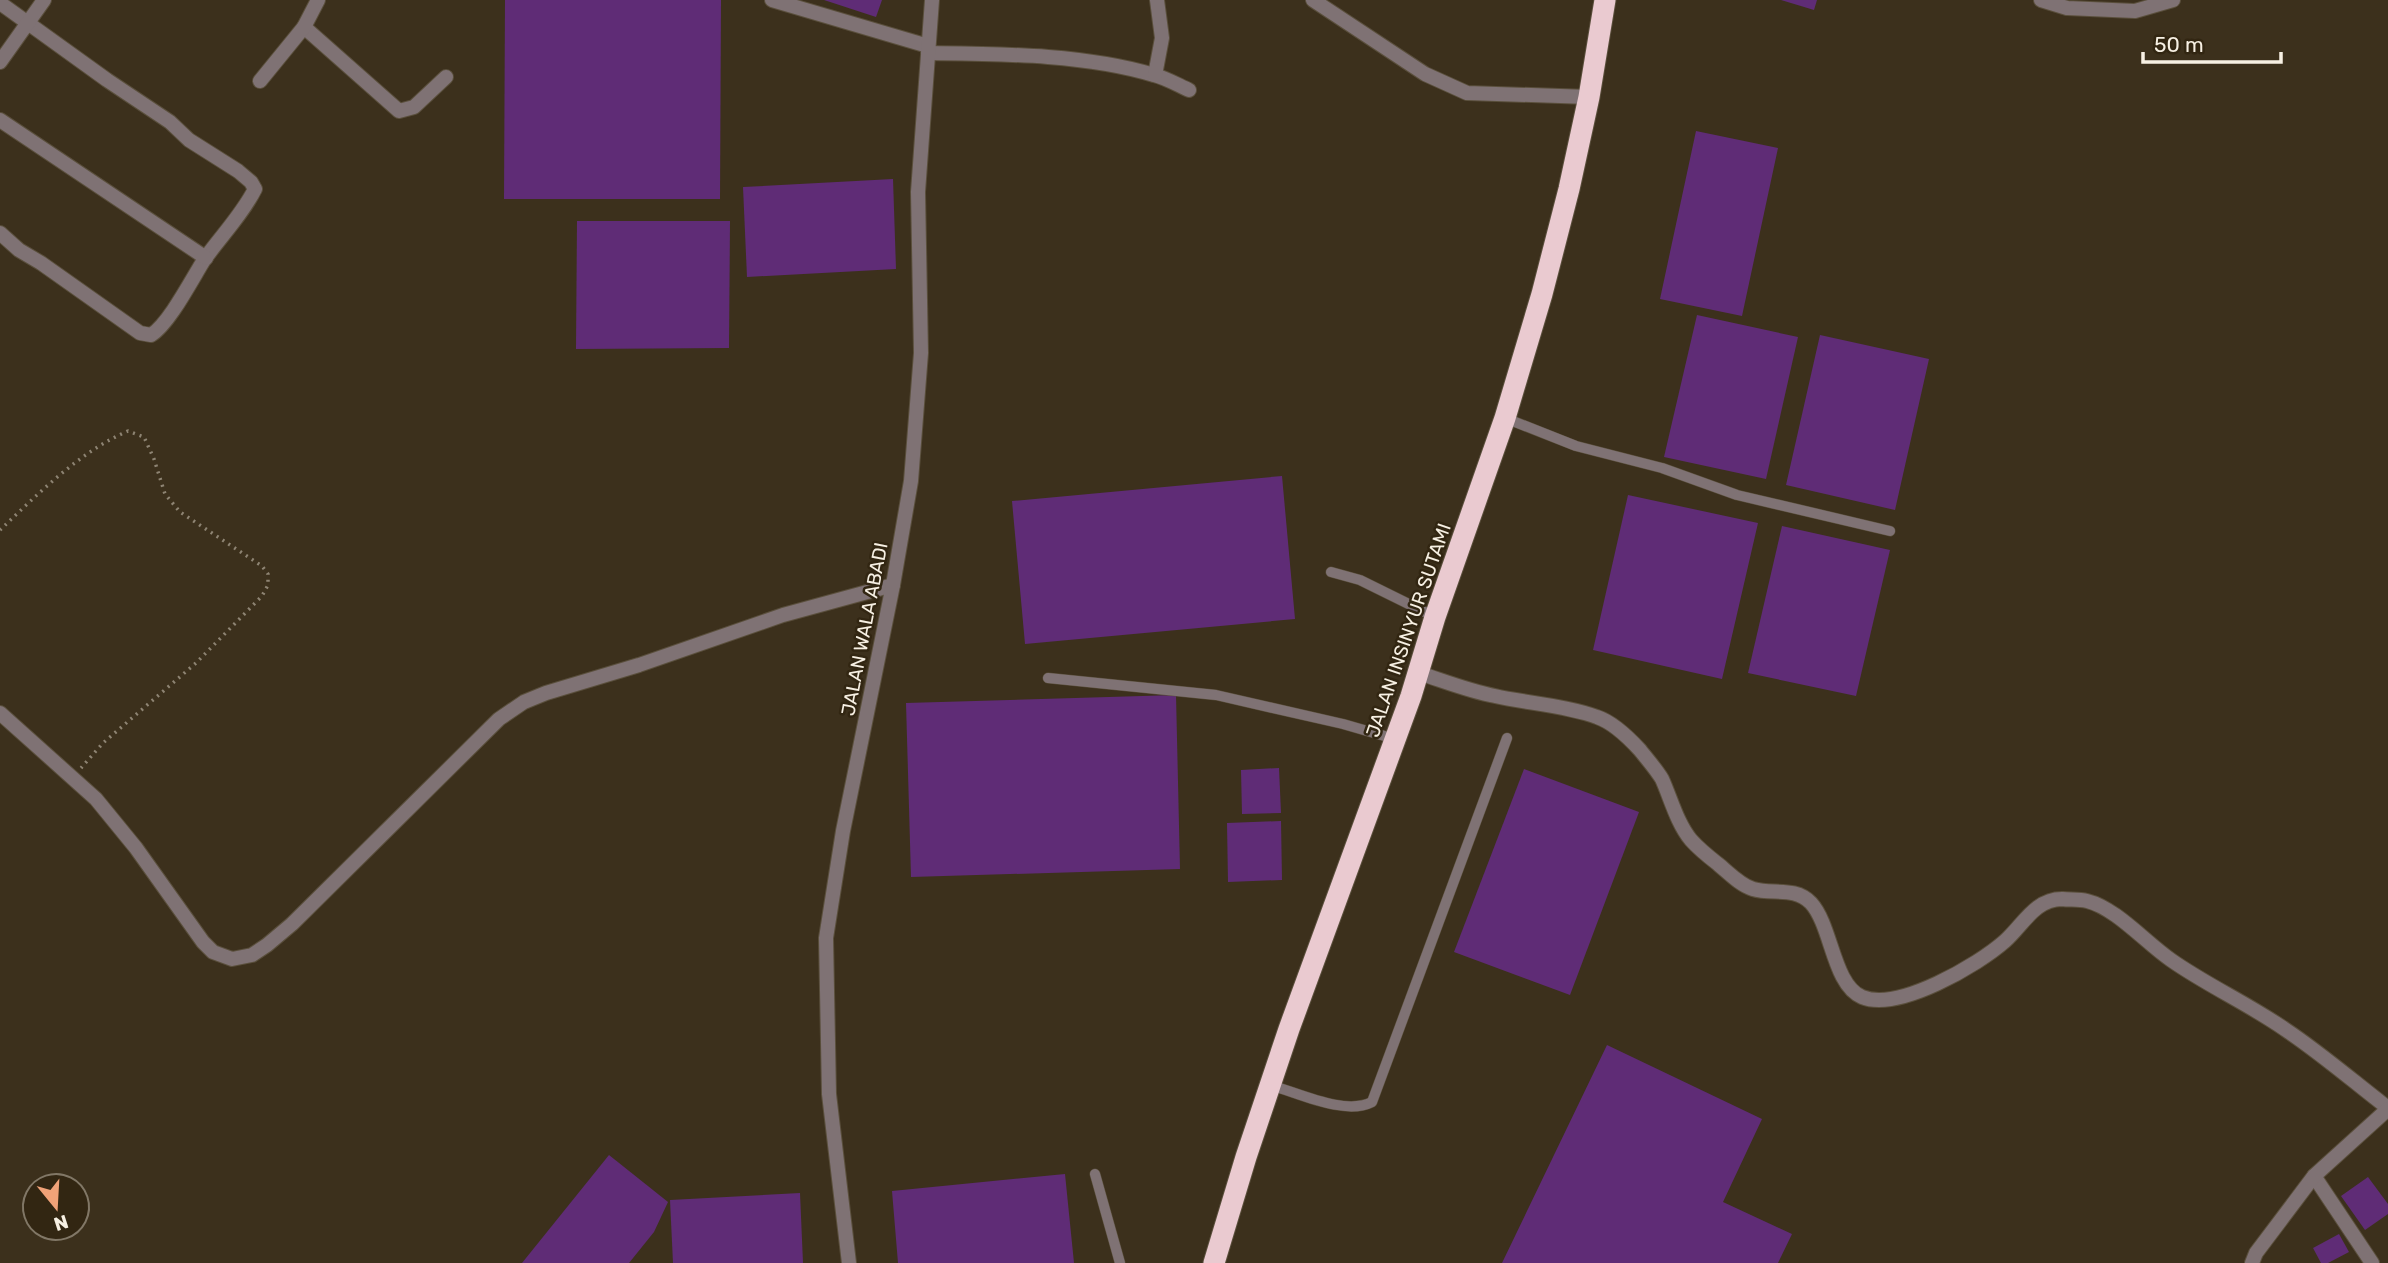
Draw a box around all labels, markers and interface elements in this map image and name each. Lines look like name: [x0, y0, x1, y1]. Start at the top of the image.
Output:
scale bar: [2143, 21, 2281, 65]
text: 50 m: [2154, 32, 2204, 57]
street label: JALAN INSINYUR SUTAMI: [1361, 520, 1456, 740]
street label: JALAN WALA ABADI: [836, 540, 893, 718]
north arrow: [21, 1172, 91, 1242]
text: N: [51, 1210, 71, 1236]

